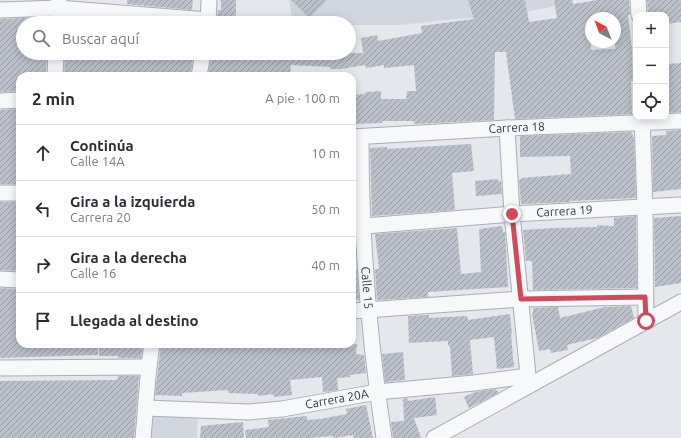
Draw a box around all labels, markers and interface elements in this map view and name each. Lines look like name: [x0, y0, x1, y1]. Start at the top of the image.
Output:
north arrow: [585, 12, 621, 48]
map controls: [633, 12, 669, 120]
button: +: [633, 12, 669, 48]
search box: [16, 16, 356, 60]
icon: search: [30, 27, 52, 49]
text: Buscar aquí: [62, 30, 139, 47]
button: −: [633, 48, 669, 84]
button: locate: [633, 84, 669, 120]
text: 2 min: [32, 89, 75, 108]
text: A pie · 100 m: [265, 91, 340, 105]
street label: Carrera 18: [488, 119, 545, 135]
text: Continúa: [70, 137, 134, 154]
icon: ahead: [32, 142, 54, 164]
text: 10 m: [311, 146, 340, 160]
text: Calle 14A: [70, 154, 125, 168]
text: Gira a la izquierda: [70, 193, 196, 210]
icon: left: [32, 198, 54, 220]
text: 50 m: [311, 202, 340, 216]
street label: Carrera 19: [536, 203, 593, 219]
route end: [503, 205, 521, 223]
text: Carrera 20: [70, 210, 131, 224]
text: Gira a la derecha: [70, 249, 187, 266]
icon: right: [32, 254, 54, 276]
text: 40 m: [311, 258, 340, 272]
text: Calle 16: [70, 266, 116, 280]
street label: Calle 15: [359, 266, 376, 310]
icon: arrive: [32, 310, 54, 332]
text: Llegada al destino: [70, 312, 199, 329]
route start: [637, 312, 655, 330]
street label: Carrera 20A: [304, 387, 370, 411]

